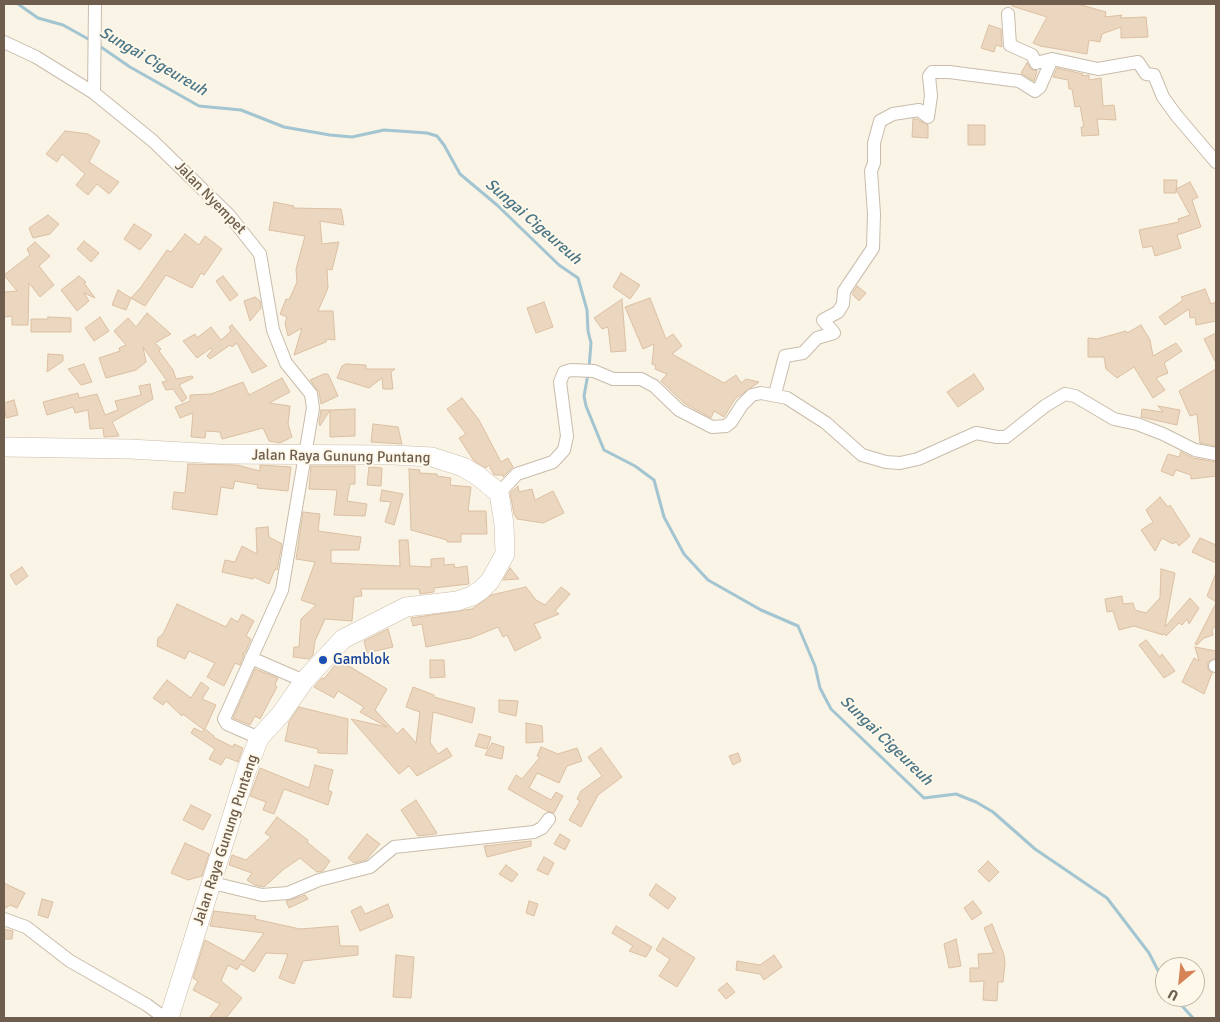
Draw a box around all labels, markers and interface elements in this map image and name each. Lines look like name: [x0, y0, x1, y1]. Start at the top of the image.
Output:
water label: Sungai Cigeureuh: [96, 23, 210, 101]
street label: Jalan Nyempet: [171, 158, 249, 238]
water label: Sungai Cigeureuh: [481, 175, 585, 269]
street label: Jalan Raya Gunung Puntang: [251, 446, 431, 468]
place label: Gamblok: [333, 651, 390, 669]
marker: Gamblok: [317, 654, 329, 666]
water label: Sungai Cigeureuh: [836, 692, 936, 790]
street label: Jalan Raya Gunung Puntang: [190, 752, 262, 928]
north arrow: [1155, 957, 1205, 1007]
text: U: [1165, 985, 1181, 1005]

